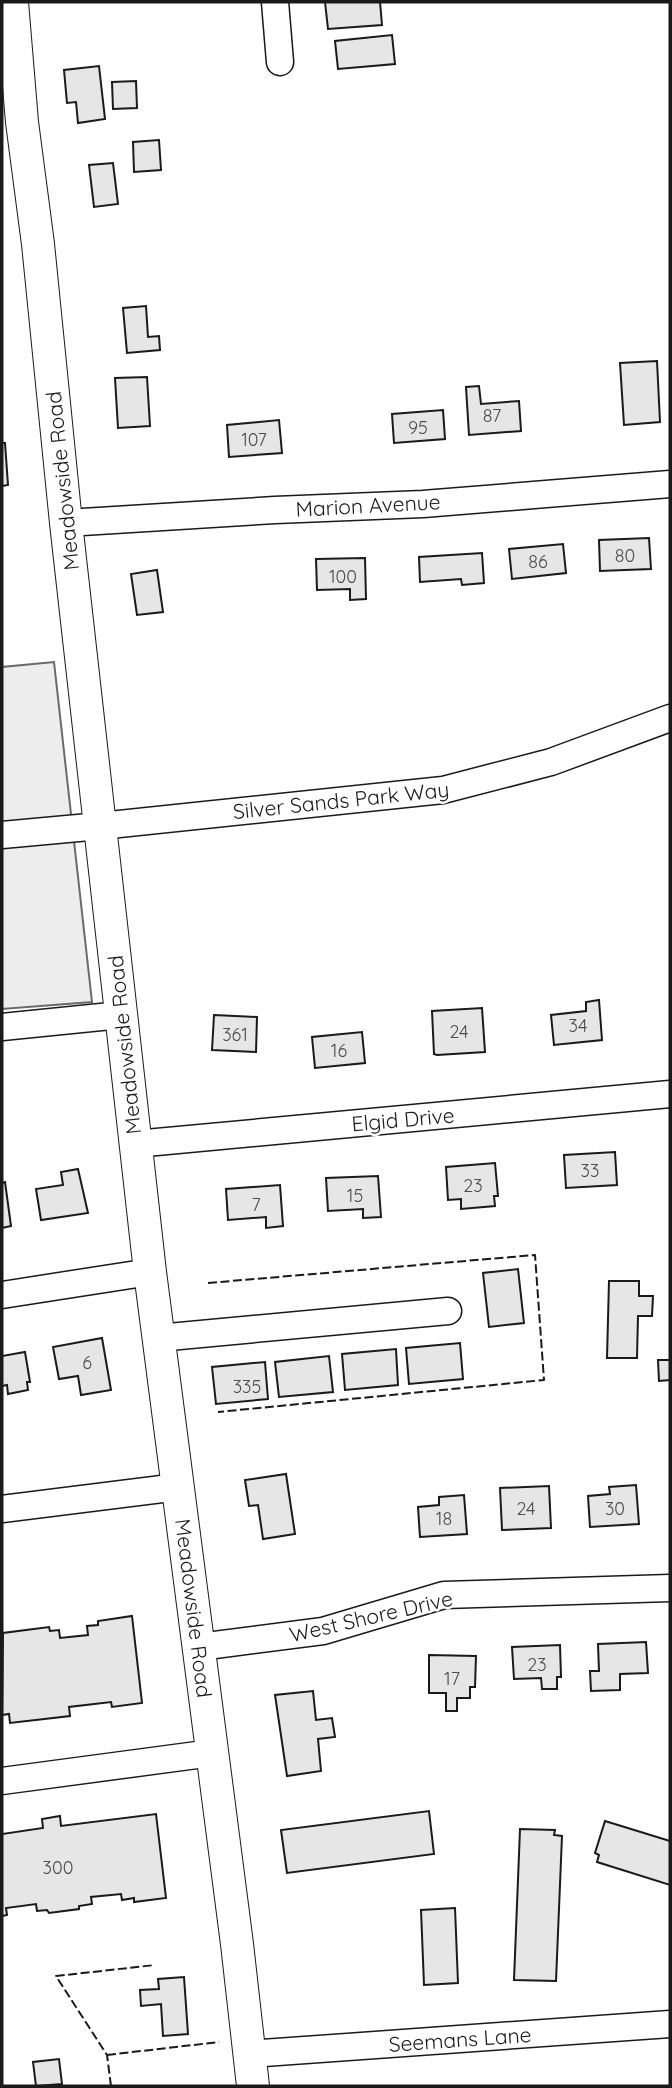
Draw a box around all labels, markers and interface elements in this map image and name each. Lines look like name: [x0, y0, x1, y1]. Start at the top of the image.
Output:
street label: Meadowside Road: [40, 390, 84, 572]
house number: 87: [483, 404, 501, 427]
house number: 95: [408, 416, 428, 439]
house number: 107: [241, 428, 267, 451]
street label: Marion Avenue: [295, 488, 441, 522]
house number: 80: [615, 544, 635, 567]
house number: 86: [528, 550, 548, 573]
house number: 100: [329, 565, 357, 588]
street label: Silver Sands Park Way: [232, 776, 450, 824]
street label: Meadowside Road: [102, 954, 146, 1136]
house number: 34: [569, 1014, 587, 1037]
house number: 24: [449, 1020, 469, 1043]
house number: 361: [222, 1023, 248, 1046]
house number: 16: [331, 1039, 347, 1062]
street label: Elgid Drive: [350, 1102, 456, 1136]
house number: 33: [581, 1159, 599, 1182]
house number: 23: [463, 1174, 483, 1197]
house number: 15: [347, 1184, 363, 1207]
house number: 7: [251, 1193, 261, 1216]
house number: 6: [82, 1351, 92, 1374]
house number: 335: [233, 1375, 261, 1398]
house number: 24: [516, 1497, 536, 1520]
house number: 30: [605, 1497, 625, 1520]
house number: 18: [436, 1507, 452, 1530]
street label: Meadowside Road: [170, 1517, 218, 1699]
street label: West Shore Drive: [287, 1585, 455, 1647]
house number: 23: [527, 1653, 547, 1676]
house number: 17: [444, 1667, 460, 1690]
house number: 300: [43, 1856, 73, 1879]
street label: Seemans Lane: [388, 2021, 532, 2057]

